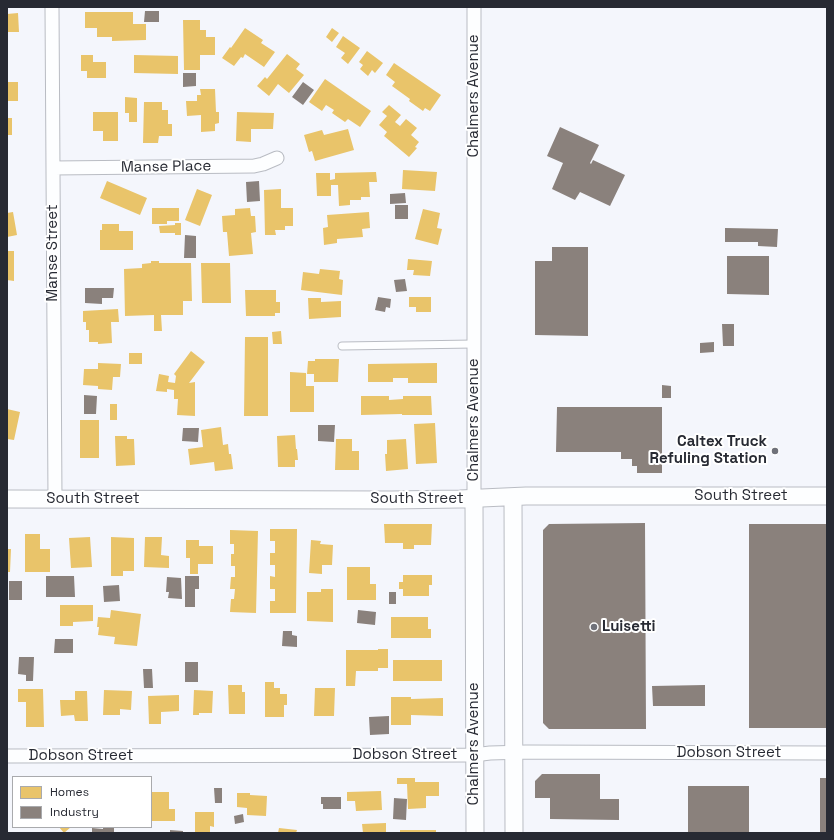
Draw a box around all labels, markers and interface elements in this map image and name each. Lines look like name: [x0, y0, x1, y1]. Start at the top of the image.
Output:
street label: Chalmers Avenue: [465, 34, 483, 158]
street label: Manse Place: [121, 157, 211, 177]
street label: Manse Street: [44, 204, 62, 302]
street label: Chalmers Avenue: [465, 358, 483, 482]
place label: Caltex Truck Refuling Station: [649, 433, 767, 468]
marker: Caltex Truck Refuling Station: [770, 446, 780, 456]
street label: South Street: [694, 487, 788, 505]
street label: South Street: [46, 490, 140, 508]
street label: South Street: [370, 490, 464, 508]
place label: Luisetti: [602, 618, 656, 636]
marker: Luisetti: [589, 622, 599, 632]
street label: Chalmers Avenue: [465, 682, 483, 806]
street label: Dobson Street: [677, 744, 781, 762]
street label: Dobson Street: [353, 746, 457, 764]
street label: Dobson Street: [29, 747, 133, 765]
legend: [12, 776, 152, 828]
text: Homes: [50, 784, 89, 800]
text: Industry: [50, 804, 99, 820]

